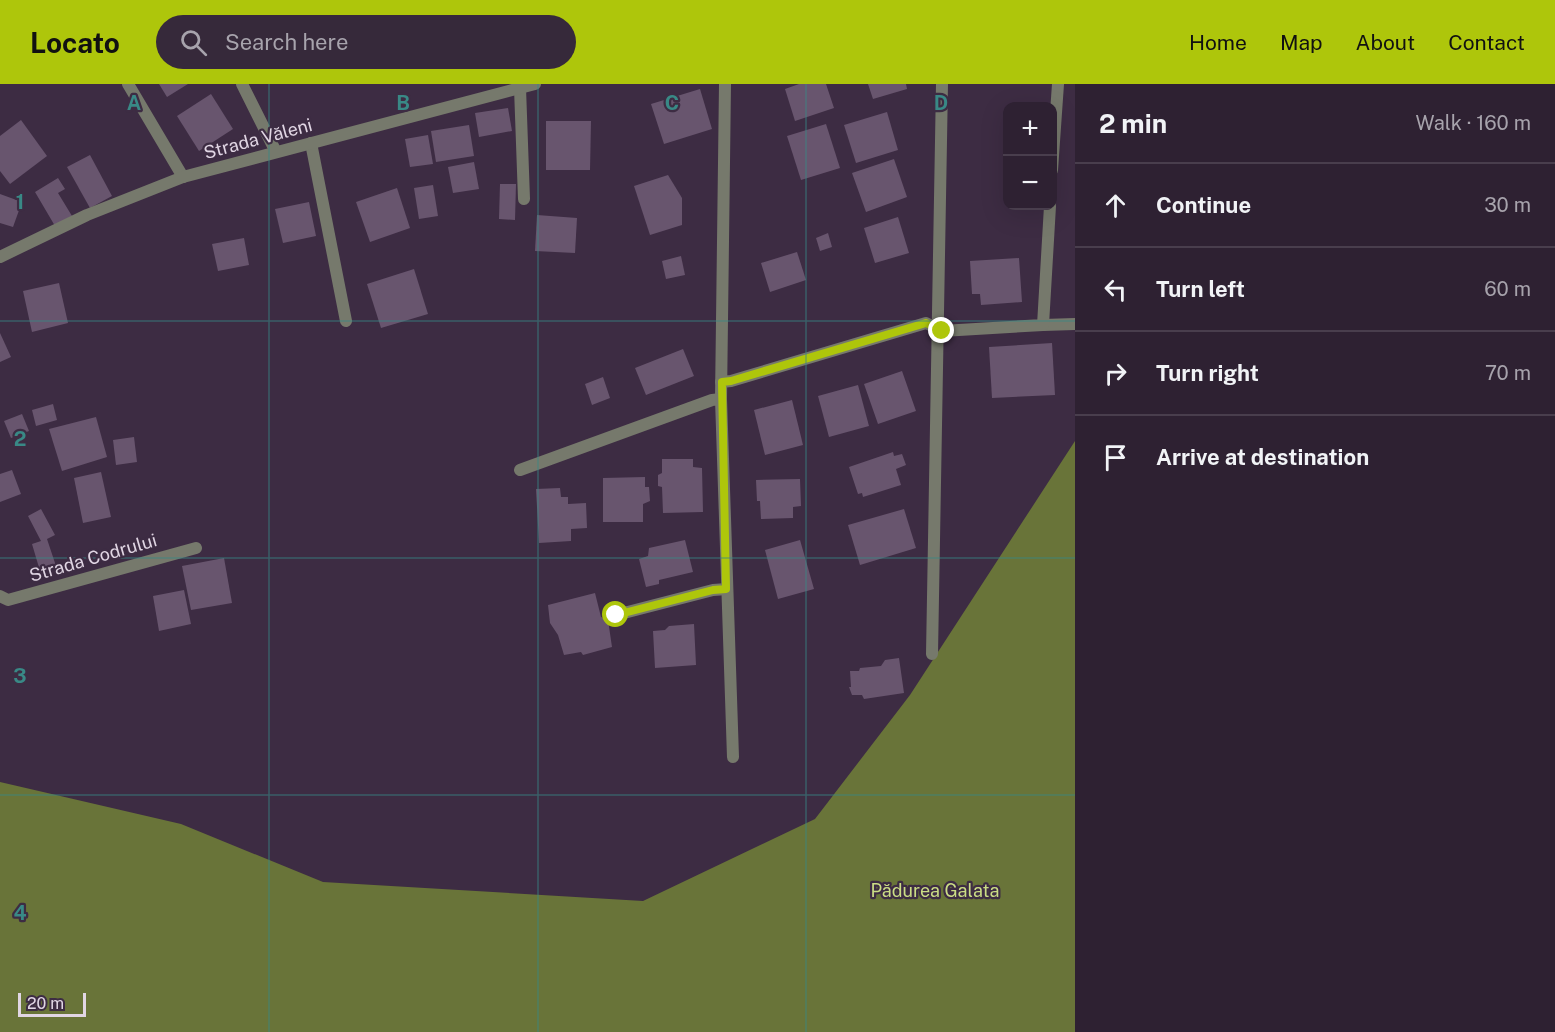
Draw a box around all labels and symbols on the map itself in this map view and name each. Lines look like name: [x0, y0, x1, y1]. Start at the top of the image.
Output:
text: A: [127, 91, 141, 115]
text: B: [396, 91, 410, 115]
text: C: [665, 91, 679, 115]
text: D: [934, 91, 948, 115]
street label: Strada Văleni: [201, 114, 314, 163]
text: 1: [16, 190, 24, 214]
route end: [928, 317, 954, 343]
text: 2: [14, 427, 26, 451]
street label: Strada Codrului: [27, 529, 159, 586]
route start: [602, 601, 628, 627]
text: 3: [13, 664, 27, 688]
park label: Pădurea Galata: [871, 880, 999, 901]
text: 4: [13, 901, 27, 925]
scale bar: [18, 990, 86, 1018]

